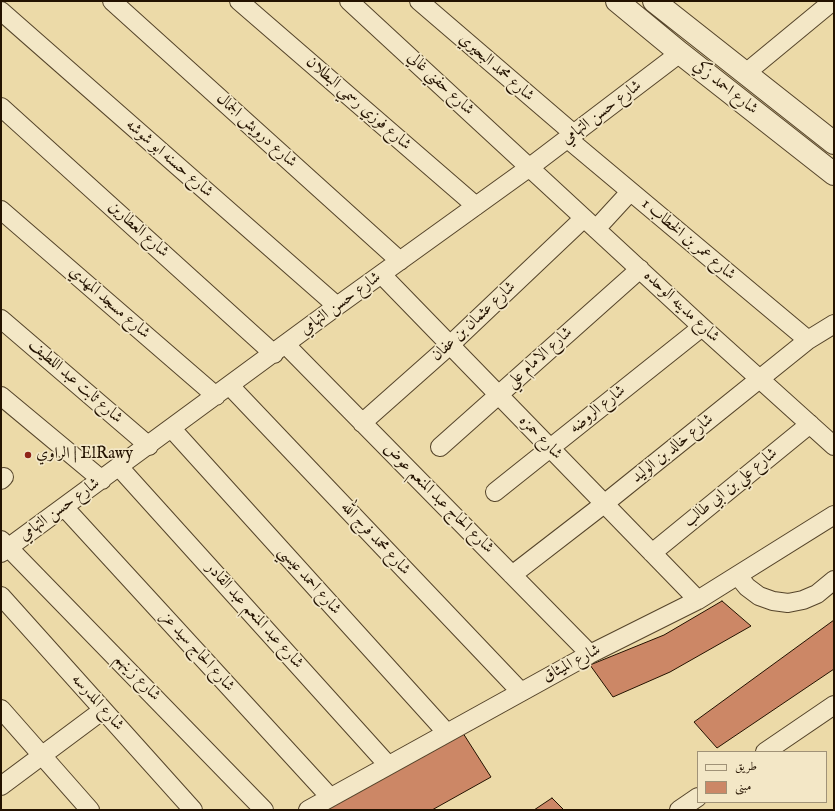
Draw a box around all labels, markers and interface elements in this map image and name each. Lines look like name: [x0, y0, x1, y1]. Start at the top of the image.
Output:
street label: شارع محمد البحيري: [454, 30, 538, 106]
street label: شارع حفني غالي: [403, 48, 477, 120]
street label: شارع فوزي رسمي البطلان: [301, 53, 415, 155]
street label: شارع احمد زكي: [689, 57, 761, 119]
street label: شارع حسن التهامي: [558, 77, 646, 149]
street label: شارع درويش الجمال: [212, 90, 300, 172]
street label: شارع حسنه ابو شوشه: [121, 116, 217, 202]
street label: شارع عمر بن الخطاب 1: [637, 195, 739, 285]
street label: شارع العطارين: [104, 198, 172, 262]
street label: شارع مسجد المهدي: [64, 263, 154, 343]
street label: شارع مدينه الوحده: [639, 267, 723, 347]
street label: شارع حسن التهامي: [297, 268, 385, 340]
street label: شارع عثمان بن عفان: [428, 278, 520, 366]
street label: شارع الامام علي: [503, 323, 577, 393]
street label: شارع ثابت عبد اللطيف: [24, 336, 126, 428]
street label: شارع الروضه: [566, 382, 630, 438]
street label: شارع خالد بن الوليد: [628, 410, 718, 488]
street label: شارع حمزه: [514, 412, 566, 464]
street label: شارع الحاج عبد المنعم عوض: [379, 440, 497, 558]
street label: شارع علي بن ابي طالب: [680, 444, 782, 532]
place label: الراوي | ElRawy: [36, 445, 133, 465]
marker: الراوي | ElRawy: [23, 450, 33, 460]
street label: شارع حسن التهامي: [16, 474, 104, 546]
street label: شارع محمد فرج الله: [336, 498, 414, 580]
street label: شارع احمد عيسي: [273, 543, 345, 619]
street label: شارع عبد المنعم عبد القادر: [201, 559, 307, 673]
street label: شارع الحاج سيد عز: [156, 608, 238, 696]
street label: شارع الميثاق: [540, 641, 604, 687]
street label: شارع زينهم: [110, 650, 164, 706]
street label: شارع المدرسه: [67, 671, 127, 735]
legend: [697, 751, 827, 803]
text: طريق: [735, 759, 757, 774]
text: مبنى: [735, 779, 751, 794]

